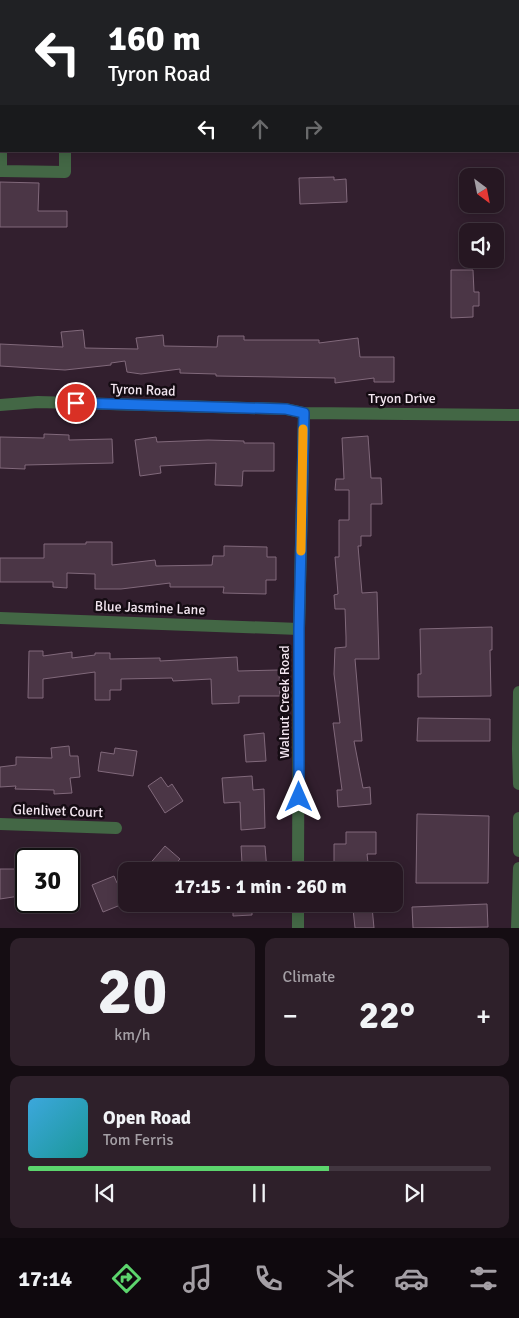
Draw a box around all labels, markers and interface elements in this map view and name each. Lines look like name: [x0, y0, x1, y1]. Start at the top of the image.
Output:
text: 160 m: [108, 17, 201, 60]
icon: left: [25, 20, 90, 85]
text: Tyron Road: [108, 60, 211, 87]
icon: left: [193, 115, 221, 143]
icon: ahead: [246, 115, 274, 143]
icon: right: [299, 115, 327, 143]
north arrow: [459, 168, 504, 212]
map controls: [459, 168, 504, 268]
button: sound: [459, 223, 504, 268]
street label: Tyron Road: [110, 380, 176, 400]
pin: [55, 382, 97, 424]
icon: arrive: [62, 389, 90, 417]
street label: Tryon Drive: [368, 390, 436, 407]
street label: Blue Jasmine Lane: [94, 598, 206, 618]
street label: Walnut Creek Road: [276, 645, 293, 759]
position arrow: [272, 770, 324, 822]
street label: Glenlivet Court: [13, 801, 103, 821]
speed limit sign: 30: [15, 848, 80, 913]
text: 17:15 · 1 min · 260 m: [174, 875, 347, 899]
text: 20: [97, 952, 167, 1032]
text: Climate: [283, 967, 335, 987]
text: 22°: [359, 992, 415, 1039]
text: −: [283, 999, 298, 1033]
text: +: [476, 999, 491, 1033]
text: km/h: [114, 1025, 150, 1045]
text: Open Road: [103, 1106, 191, 1130]
text: Tom Ferris: [103, 1130, 173, 1150]
icon: previous: [91, 1179, 119, 1207]
icon: pause: [245, 1179, 273, 1207]
icon: next: [400, 1179, 428, 1207]
icon: directions: [109, 1261, 144, 1296]
icon: music: [180, 1261, 215, 1296]
icon: phone: [251, 1261, 286, 1296]
icon: climate: [323, 1261, 358, 1296]
icon: car: [394, 1261, 429, 1296]
icon: filters: [466, 1261, 501, 1296]
text: 17:14: [18, 1265, 72, 1292]

